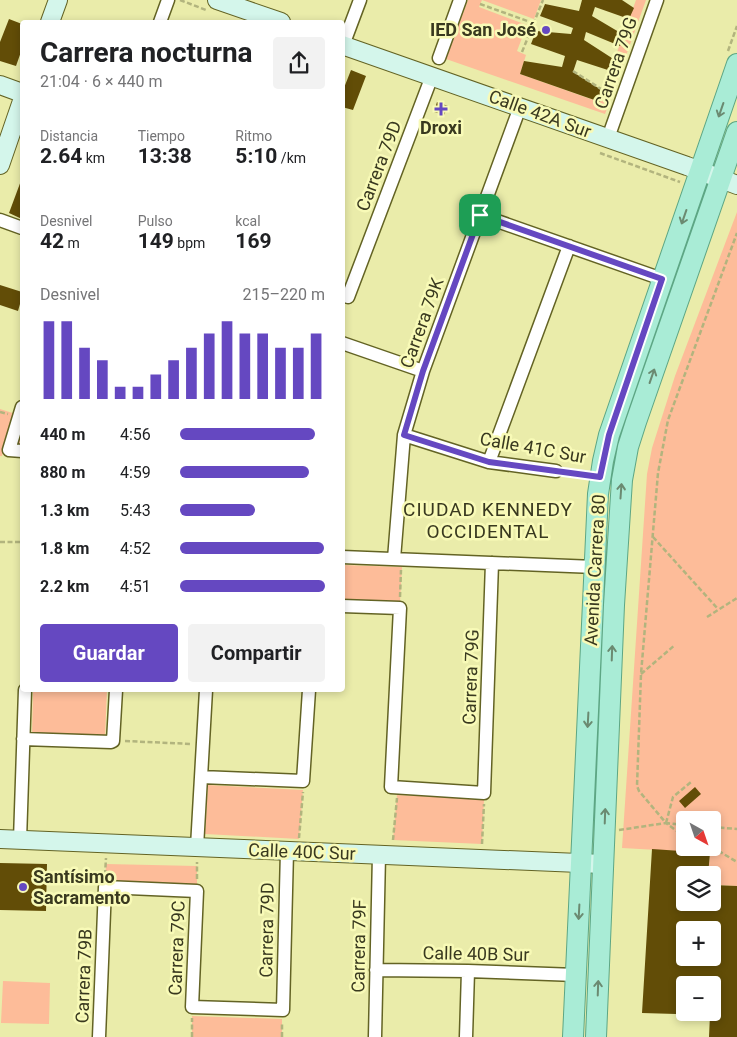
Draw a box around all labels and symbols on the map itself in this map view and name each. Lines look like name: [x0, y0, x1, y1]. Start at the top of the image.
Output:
street label: Carrera 79G: [590, 14, 641, 111]
place label: IED San José: [430, 19, 536, 40]
marker: IED San José: [540, 24, 552, 36]
street label: Calle 42A Sur: [486, 85, 594, 142]
one-way arrow: [716, 102, 725, 117]
marker: Droxi: [435, 103, 447, 115]
place label: Droxi: [420, 117, 462, 138]
street label: Carrera 79D: [352, 118, 405, 214]
pin: [459, 194, 501, 236]
one-way arrow: [679, 209, 688, 224]
street label: Carrera 79K: [395, 274, 448, 371]
one-way arrow: [648, 369, 657, 385]
street label: Calle 41C Sur: [478, 428, 588, 467]
one-way arrow: [617, 483, 626, 499]
street label: Avenida Carrera 80: [580, 494, 609, 646]
district label: CIUDAD KENNEDY OCCIDENTAL: [403, 498, 573, 543]
street label: Carrera 79G: [458, 629, 483, 725]
one-way arrow: [607, 646, 617, 662]
one-way arrow: [583, 712, 593, 728]
one-way arrow: [601, 808, 610, 824]
north arrow: [676, 811, 721, 856]
street label: Calle 40C Sur: [248, 839, 356, 864]
place label: Santísimo Sacramento: [33, 866, 130, 908]
marker: Santísimo Sacramento: [17, 881, 29, 893]
street label: Carrera 79D: [255, 882, 278, 978]
street label: Carrera 79F: [347, 899, 370, 993]
street label: Carrera 79C: [164, 900, 189, 996]
one-way arrow: [574, 904, 583, 920]
street label: Carrera 79B: [71, 928, 96, 1024]
street label: Calle 40B Sur: [422, 942, 530, 965]
one-way arrow: [593, 981, 603, 997]

